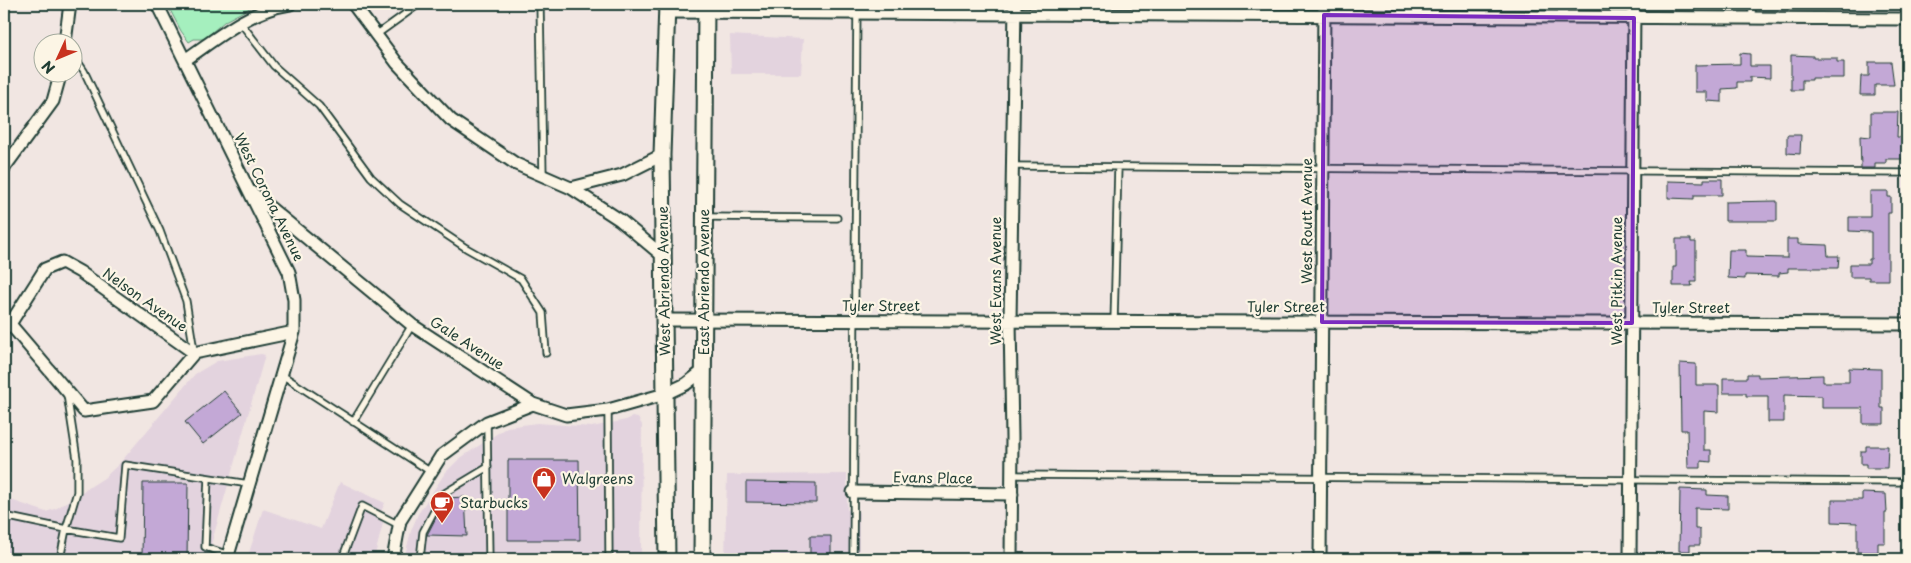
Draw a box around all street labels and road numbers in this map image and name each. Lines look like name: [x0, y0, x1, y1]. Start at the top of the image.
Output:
street label: West Corona Avenue: [229, 129, 310, 264]
street label: West Routt Avenue: [1296, 158, 1317, 284]
street label: West Abriendo Avenue: [652, 205, 675, 356]
street label: East Abriendo Avenue: [693, 208, 714, 355]
street label: West Evans Avenue: [985, 216, 1006, 345]
street label: West Pitkin Avenue: [1606, 216, 1627, 345]
street label: Nelson Avenue: [99, 263, 192, 337]
street label: Tyler Street: [842, 295, 920, 316]
street label: Tyler Street: [1247, 296, 1325, 317]
street label: Tyler Street: [1652, 297, 1730, 318]
street label: Gale Avenue: [426, 311, 509, 375]
street label: Evans Place: [893, 466, 973, 489]

